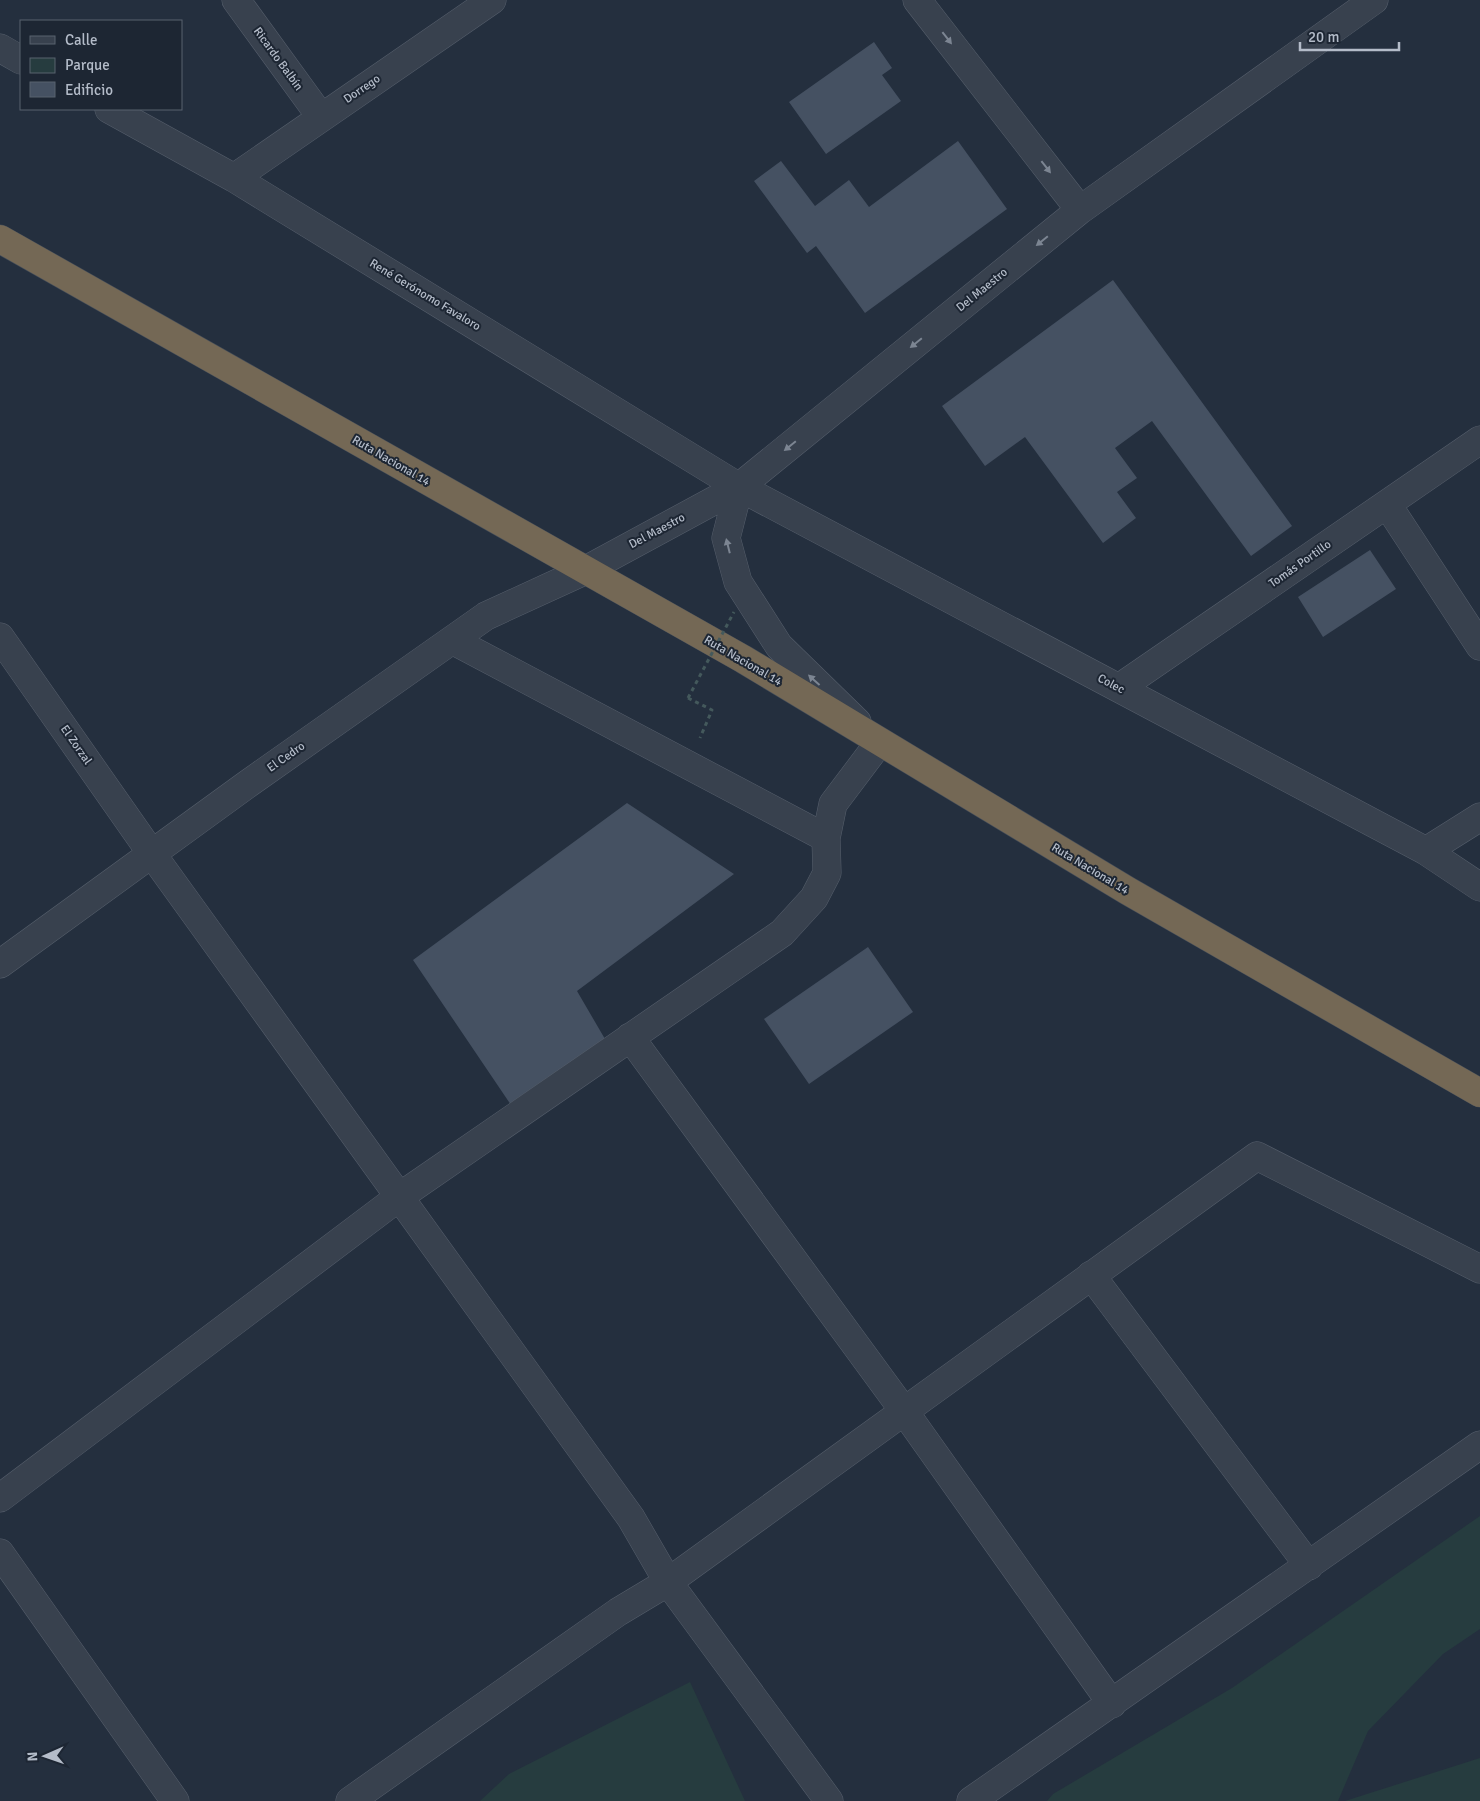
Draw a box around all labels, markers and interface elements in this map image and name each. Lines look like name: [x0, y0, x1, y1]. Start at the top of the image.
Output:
legend: [20, 20, 182, 110]
scale bar: [1300, 20, 1399, 52]
street label: Ricardo Balbín: [250, 24, 306, 94]
text: 20 m: [1308, 28, 1339, 46]
text: Calle: [65, 31, 98, 49]
one-way arrow: [941, 32, 952, 45]
text: Parque: [65, 56, 110, 74]
street label: Dorrego: [341, 71, 383, 107]
text: Edificio: [65, 81, 113, 99]
one-way arrow: [1041, 160, 1052, 173]
one-way arrow: [1036, 236, 1049, 247]
street label: René Gerónomo Favaloro: [367, 256, 483, 334]
street label: Del Maestro: [953, 265, 1011, 315]
one-way arrow: [910, 338, 923, 349]
street label: Ruta Nacional 14: [349, 433, 433, 490]
one-way arrow: [784, 440, 797, 451]
street label: Del Maestro: [626, 510, 688, 552]
street label: Tomás Portillo: [1266, 537, 1334, 591]
one-way arrow: [724, 538, 732, 554]
street label: Ruta Nacional 14: [701, 633, 785, 690]
street label: Colec: [1095, 671, 1127, 697]
one-way arrow: [809, 674, 821, 686]
street label: El Zorzal: [57, 722, 95, 768]
street label: El Cedro: [264, 739, 308, 775]
street label: Ruta Nacional 14: [1049, 840, 1132, 898]
north arrow: [20, 1731, 70, 1781]
text: N: [24, 1751, 41, 1762]

